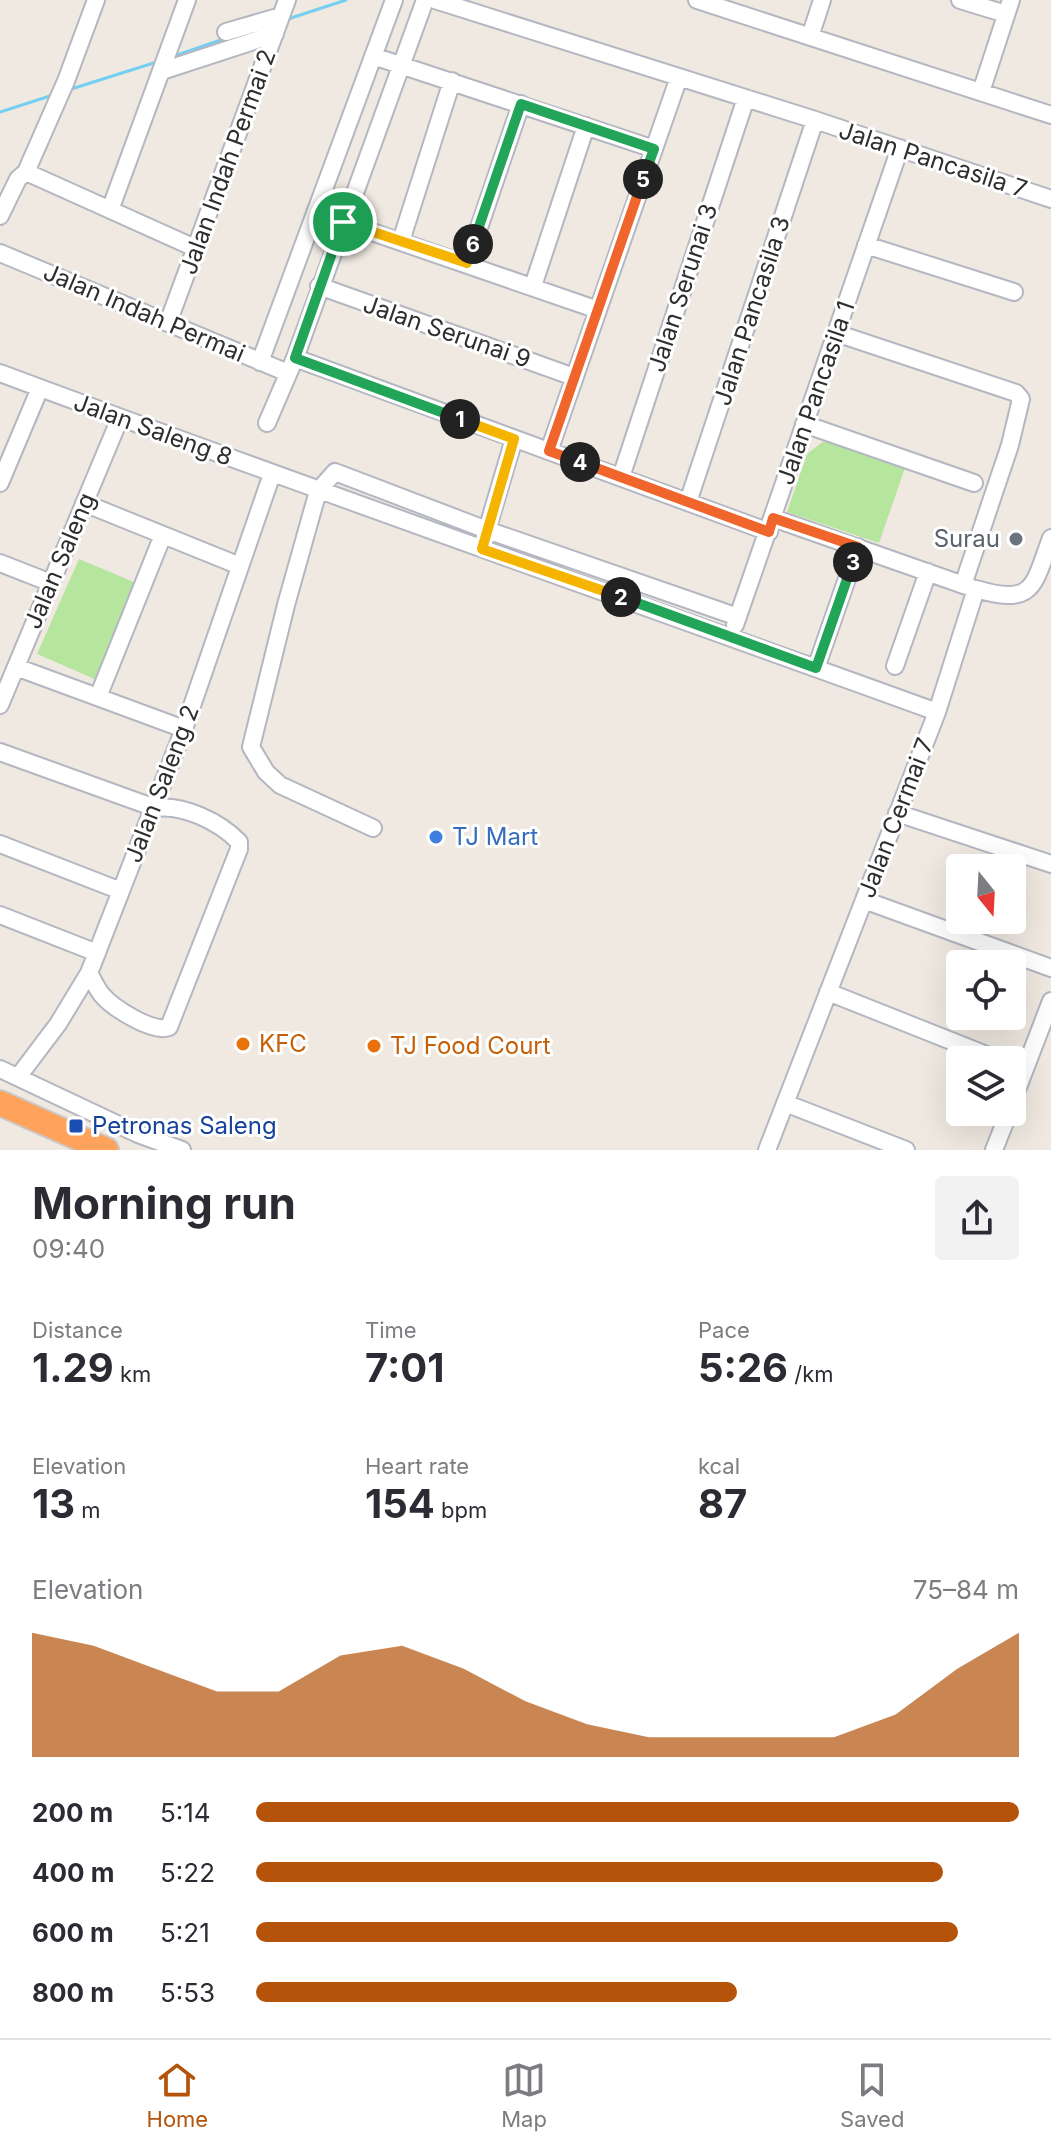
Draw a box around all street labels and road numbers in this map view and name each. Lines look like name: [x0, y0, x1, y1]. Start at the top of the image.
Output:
street label: Jalan Indah Permai 2: [173, 45, 282, 278]
street label: Jalan Pancasila 7: [836, 115, 1031, 204]
street label: Jalan Serunai 3: [642, 200, 723, 376]
street label: Jalan Pancasila 3: [707, 213, 796, 409]
street label: Jalan Indah Permai: [39, 257, 249, 368]
street label: Jalan Serunai 9: [360, 289, 535, 374]
street label: Jalan Pancasila 1: [771, 297, 861, 488]
street label: Jalan Saleng 8: [70, 387, 236, 472]
street label: Jalan Saleng: [18, 488, 101, 633]
street label: Jalan Saleng 2: [118, 701, 205, 867]
street label: Jalan Cermai 7: [852, 734, 939, 902]

